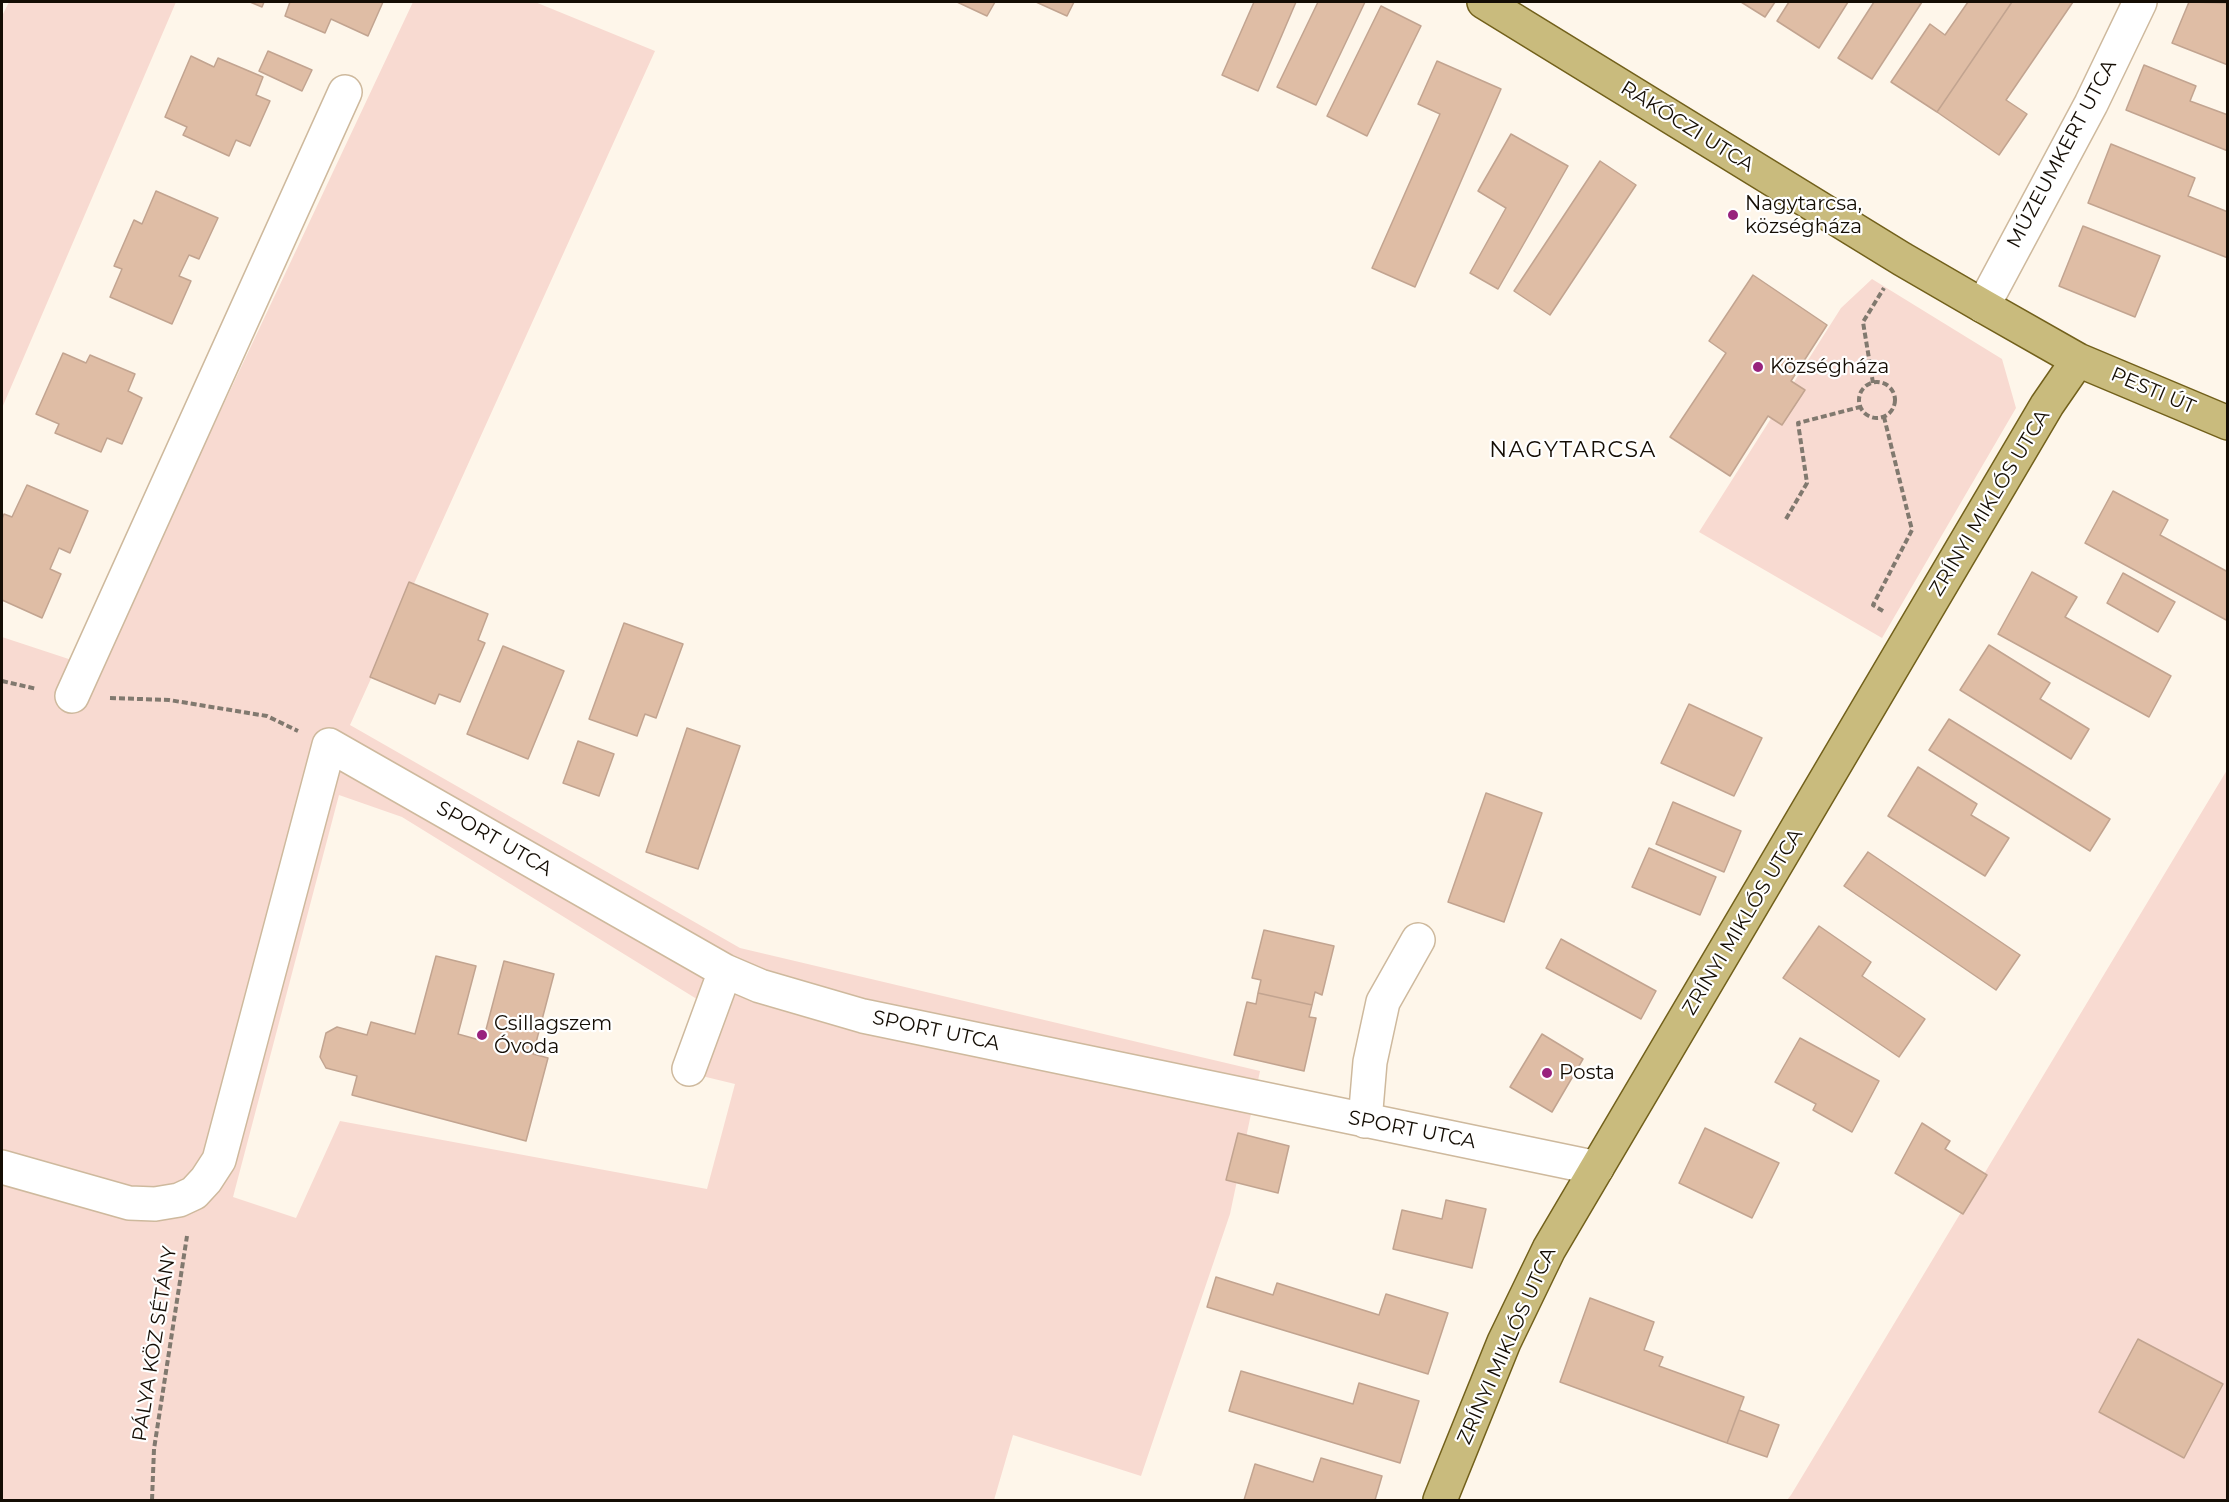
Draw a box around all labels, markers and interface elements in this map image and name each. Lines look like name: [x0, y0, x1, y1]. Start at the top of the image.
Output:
street label: MÚZEUMKERT UTCA: [2002, 56, 2122, 252]
street label: RÁKÓCZI UTCA: [1616, 76, 1758, 178]
place label: Nagytarcsa, községháza: [1745, 192, 1862, 239]
marker: Nagytarcsa, községháza: [1726, 208, 1740, 222]
place label: Községháza: [1770, 355, 1889, 379]
marker: Községháza: [1751, 360, 1765, 374]
street label: PESTI ÚT: [2107, 362, 2199, 420]
street label: ZRÍNYI MIKLÓS UTCA: [1925, 405, 2055, 601]
district label: NAGYTARCSA: [1489, 438, 1657, 464]
street label: SPORT UTCA: [432, 796, 556, 882]
street label: ZRÍNYI MIKLÓS UTCA: [1678, 824, 1808, 1020]
street label: SPORT UTCA: [870, 1006, 1002, 1056]
place label: Csillagszem Óvoda: [494, 1012, 612, 1059]
marker: Csillagszem Óvoda: [475, 1028, 489, 1042]
place label: Posta: [1559, 1061, 1615, 1085]
marker: Posta: [1540, 1066, 1554, 1080]
street label: SPORT UTCA: [1346, 1106, 1478, 1154]
street label: ZRÍNYI MIKLÓS UTCA: [1453, 1244, 1561, 1448]
street label: PÁLYA KÖZ SÉTÁNY: [128, 1245, 182, 1443]

